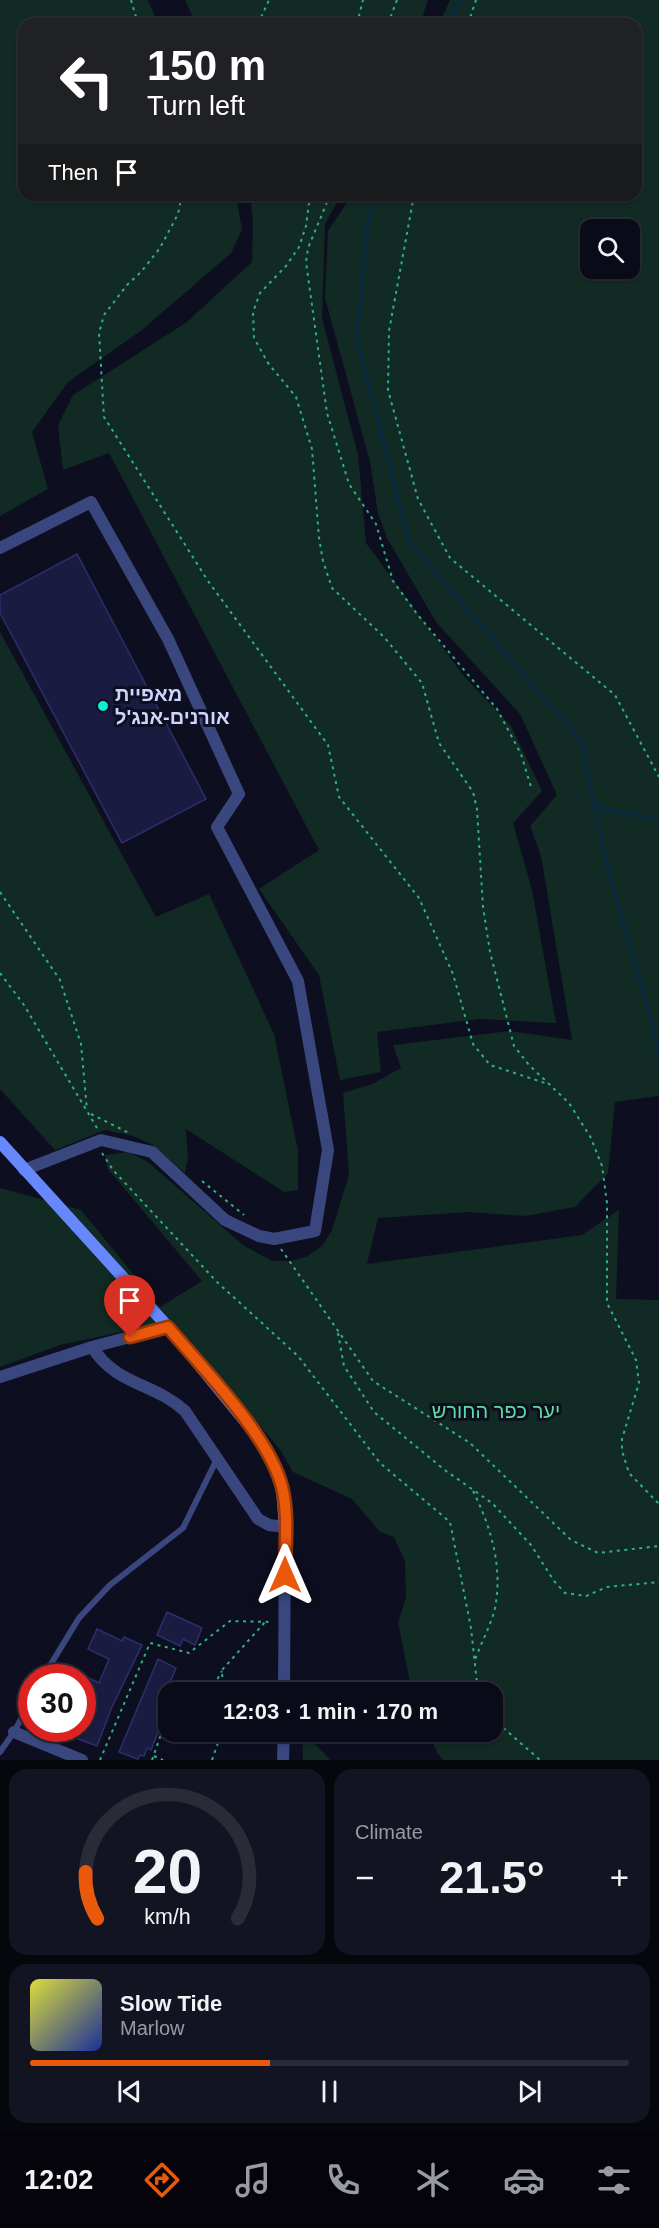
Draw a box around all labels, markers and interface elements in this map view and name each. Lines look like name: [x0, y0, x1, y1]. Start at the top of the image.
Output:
icon: left: [48, 42, 126, 120]
text: 150 m: [147, 42, 266, 89]
text: Turn left: [147, 91, 245, 121]
icon: arrive: [110, 156, 143, 189]
text: Then: [48, 160, 98, 185]
map controls: [580, 219, 640, 279]
button: search: [580, 219, 640, 279]
place label: מאפיית אורנים-אנג'ל: [115, 683, 230, 728]
marker: מאפיית אורנים-אנג'ל: [96, 699, 110, 713]
pin: [104, 1275, 155, 1337]
icon: arrive: [113, 1284, 146, 1317]
park label: יער כפר החורש: [432, 1400, 560, 1422]
position arrow: [253, 1543, 317, 1607]
speed limit sign: 30: [18, 1664, 96, 1742]
text: 12:03 · 1 min · 170 m: [223, 1699, 438, 1724]
text: Climate: [355, 1821, 423, 1843]
text: 20: [132, 1837, 202, 1906]
text: 21.5°: [439, 1852, 545, 1903]
text: −: [355, 1859, 374, 1896]
text: +: [610, 1859, 629, 1896]
text: km/h: [144, 1905, 190, 1929]
text: Slow Tide: [120, 1991, 222, 2016]
text: Marlow: [120, 2017, 184, 2039]
icon: previous: [113, 2075, 146, 2108]
icon: pause: [313, 2075, 346, 2108]
icon: next: [513, 2075, 546, 2108]
icon: directions: [141, 2159, 183, 2201]
icon: music: [232, 2159, 274, 2201]
icon: phone: [322, 2159, 364, 2201]
icon: climate: [412, 2159, 454, 2201]
icon: car: [503, 2159, 545, 2201]
icon: filters: [593, 2159, 635, 2201]
text: 12:02: [24, 2165, 93, 2195]

